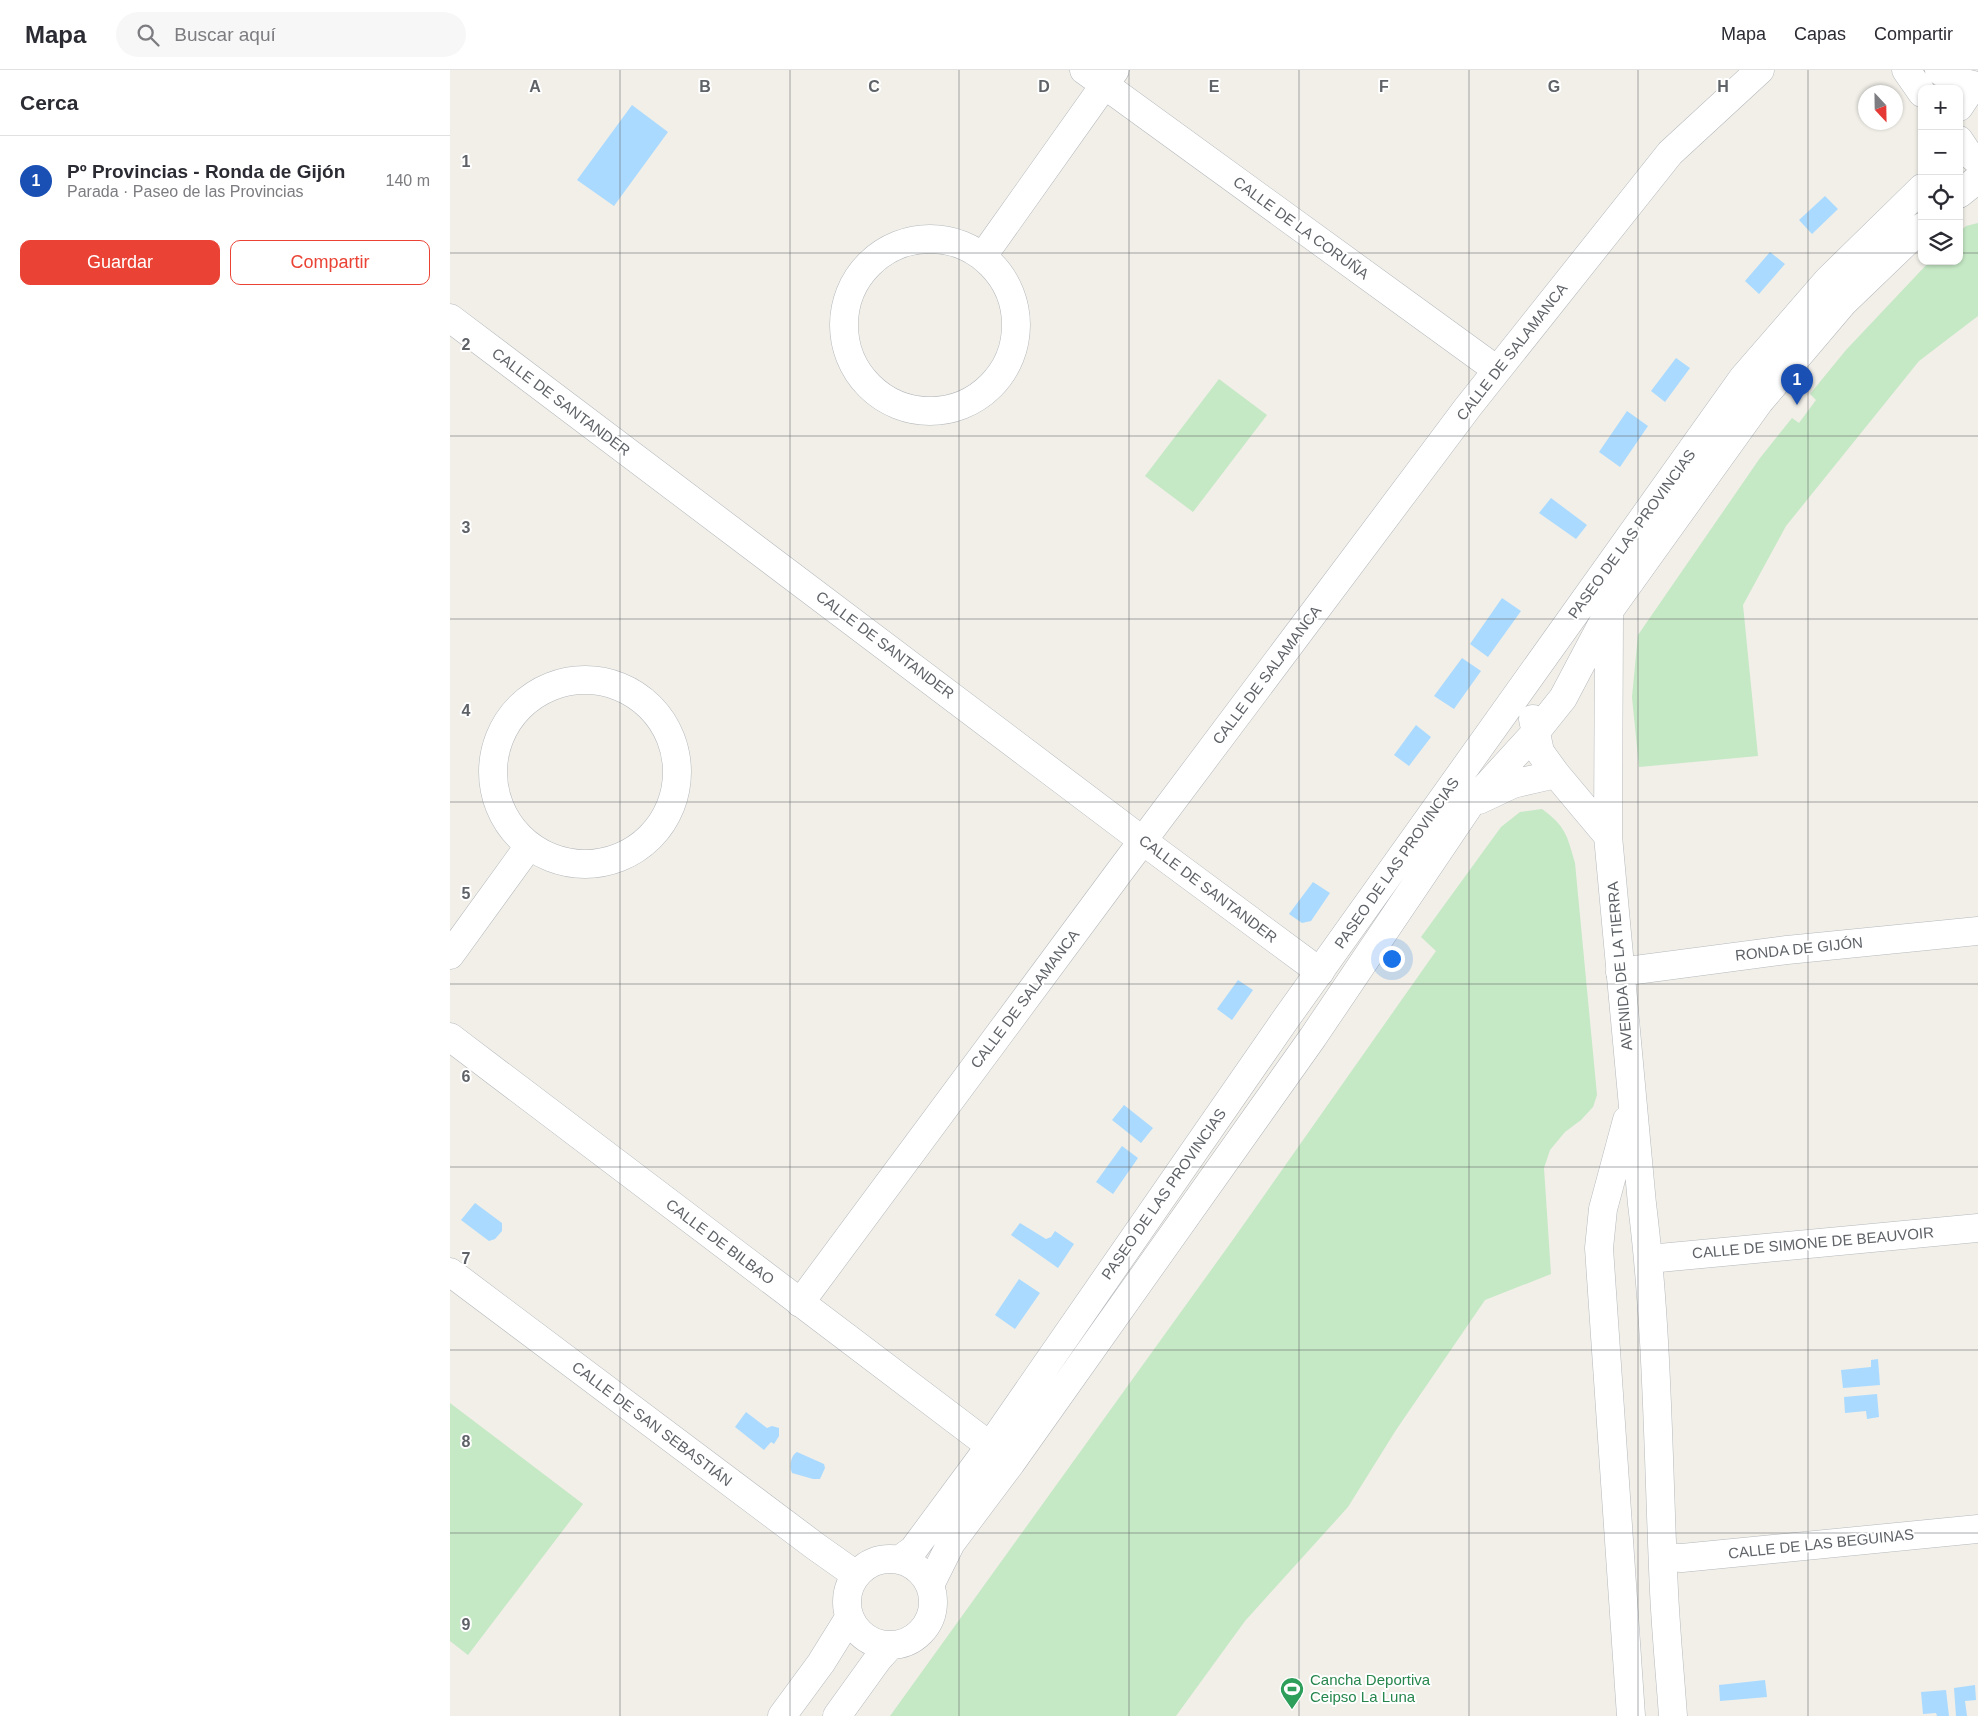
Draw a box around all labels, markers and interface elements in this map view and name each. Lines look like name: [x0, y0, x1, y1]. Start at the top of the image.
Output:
search box: [116, 12, 466, 57]
text: Mapa: [25, 21, 86, 48]
icon: search: [134, 21, 162, 49]
text: Buscar aquí: [174, 24, 276, 45]
text: Mapa: [1721, 24, 1766, 44]
text: Capas: [1794, 24, 1846, 44]
text: Compartir: [1874, 24, 1953, 44]
text: A: [529, 78, 541, 95]
text: B: [699, 78, 711, 95]
text: C: [868, 78, 880, 95]
text: D: [1038, 78, 1050, 95]
text: E: [1209, 78, 1220, 95]
text: F: [1379, 78, 1389, 95]
text: G: [1548, 78, 1560, 95]
text: H: [1717, 78, 1729, 95]
north arrow: [1858, 85, 1903, 130]
map controls: [1918, 85, 1963, 265]
button: +: [1918, 85, 1963, 130]
text: Cerca: [20, 91, 78, 114]
button: −: [1918, 130, 1963, 175]
text: 1: [462, 153, 471, 170]
text: Pº Provincias - Ronda de Gijón: [67, 161, 345, 182]
text: 1: [32, 172, 40, 189]
text: 140 m: [386, 172, 430, 189]
street label: CALLE DE LA CORUÑA: [1230, 173, 1372, 282]
button: locate: [1918, 175, 1963, 220]
text: Parada · Paseo de las Provincias: [67, 183, 304, 200]
button: layers: [1918, 220, 1963, 265]
button: Guardar: [20, 240, 220, 285]
button: Compartir: [230, 240, 430, 285]
street label: CALLE DE SALAMANCA: [1453, 280, 1570, 424]
text: 2: [462, 336, 471, 353]
street label: CALLE DE SANTANDER: [489, 344, 634, 459]
pin: 1: [1781, 364, 1813, 405]
street label: PASEO DE LAS PROVINCIAS: [1565, 446, 1699, 622]
text: 3: [462, 519, 471, 536]
street label: CALLE DE SANTANDER: [813, 587, 958, 702]
street label: CALLE DE SALAMANCA: [1209, 602, 1324, 747]
text: 4: [462, 702, 471, 719]
street label: PASEO DE LAS PROVINCIAS: [1331, 774, 1462, 951]
street label: CALLE DE SANTANDER: [1136, 831, 1281, 946]
street label: AVENIDA DE LA TIERRA: [1604, 881, 1635, 1051]
text: 5: [462, 885, 471, 902]
street label: CALLE DE SALAMANCA: [967, 926, 1082, 1071]
street label: RONDA DE GIJÓN: [1734, 933, 1864, 964]
your location: [1379, 946, 1405, 972]
text: 6: [462, 1068, 471, 1085]
street label: PASEO DE LAS PROVINCIAS: [1098, 1105, 1229, 1282]
street label: CALLE DE BILBAO: [663, 1195, 778, 1288]
street label: CALLE DE SIMONE DE BEAUVOIR: [1691, 1223, 1935, 1262]
text: 7: [462, 1250, 471, 1267]
street label: CALLE DE SAN SEBASTIÁN: [569, 1358, 736, 1489]
text: 8: [462, 1433, 471, 1450]
street label: CALLE DE LAS BEGUINAS: [1727, 1525, 1915, 1562]
text: 9: [462, 1616, 471, 1633]
place label: Cancha Deportiva Ceipso La Luna: [1310, 1671, 1431, 1705]
sports icon: Cancha Deportiva Ceipso La Luna: [1279, 1676, 1305, 1710]

